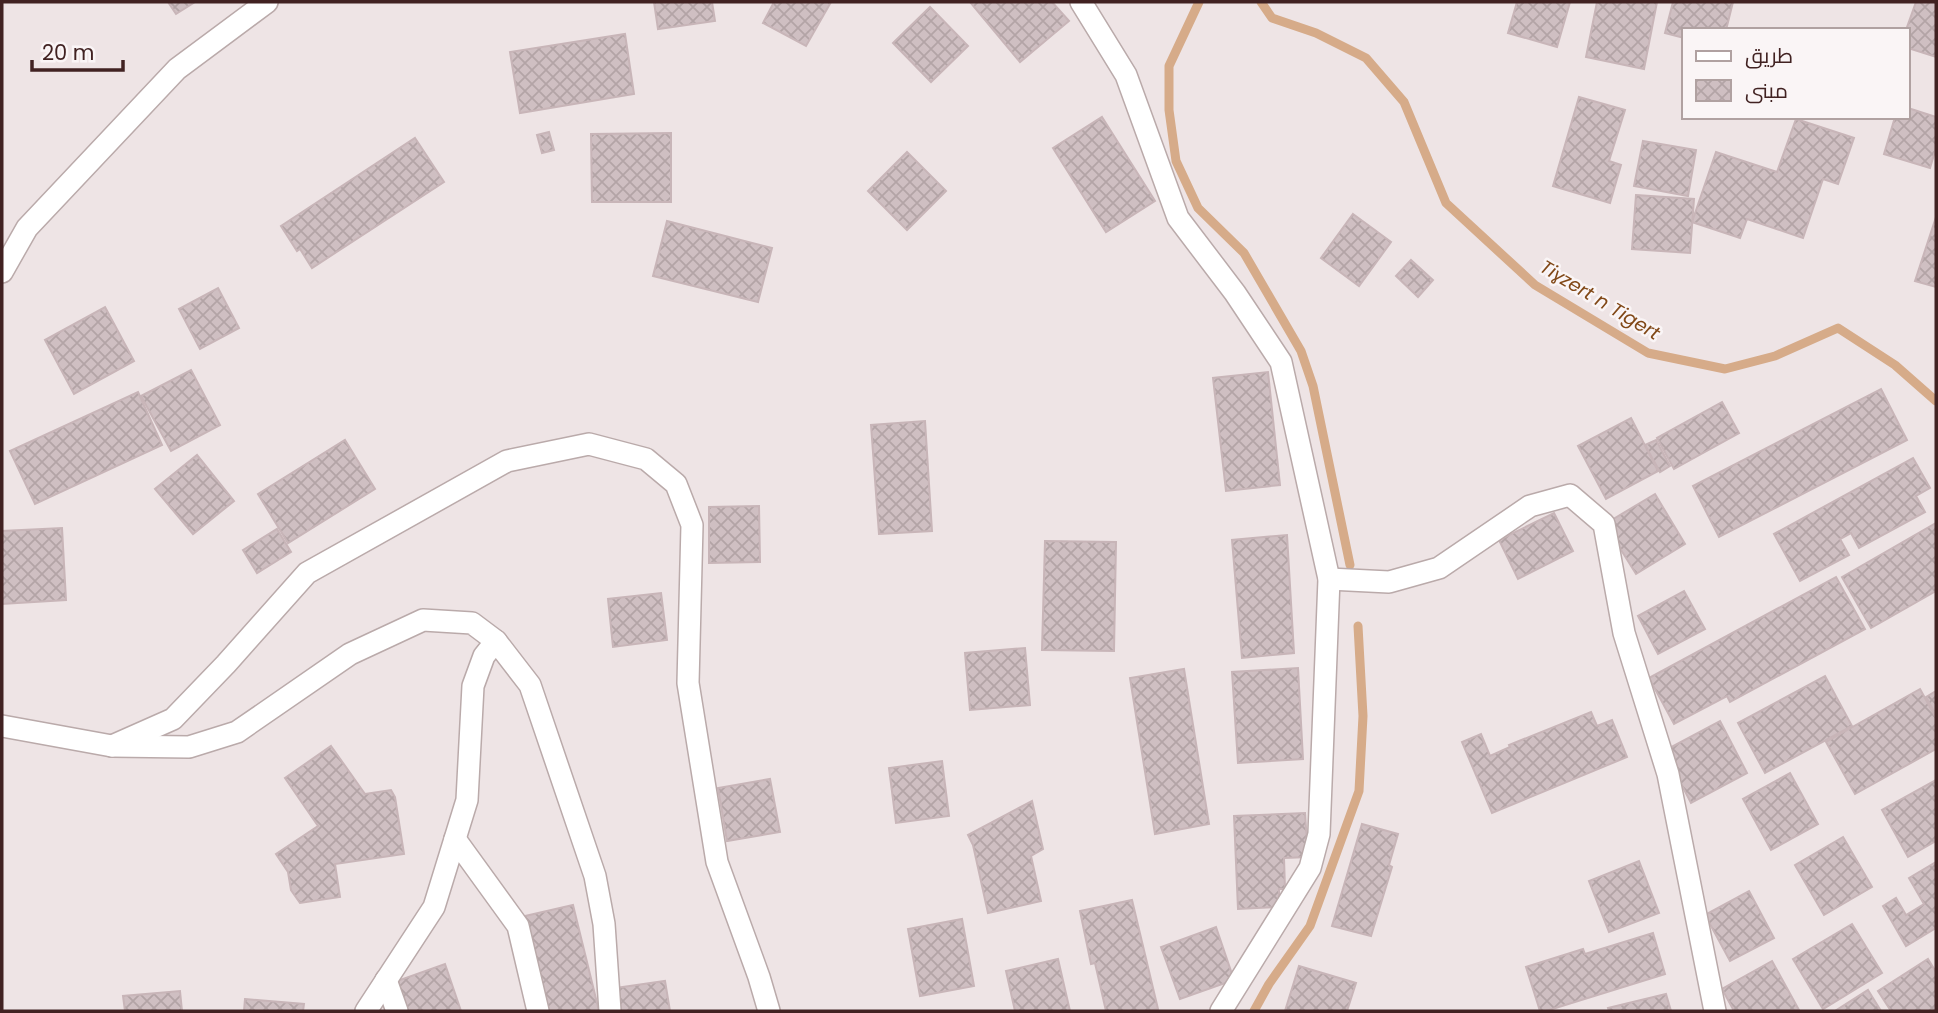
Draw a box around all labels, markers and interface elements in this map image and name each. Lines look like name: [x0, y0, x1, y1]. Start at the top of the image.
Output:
scale bar: [32, 28, 122, 72]
legend: [1682, 28, 1910, 119]
text: 20 m: [42, 38, 95, 67]
text: طريق: [1745, 41, 1793, 70]
text: مبنى: [1745, 76, 1788, 105]
water label: Tiɣzert n Tigert: [1535, 253, 1666, 347]

